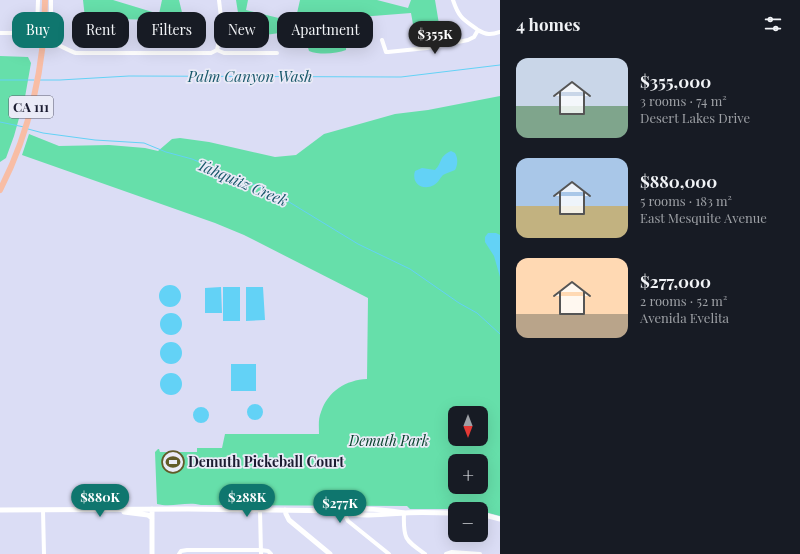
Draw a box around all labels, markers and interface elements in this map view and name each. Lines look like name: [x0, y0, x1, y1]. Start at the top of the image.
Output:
chip: Buy: [12, 12, 64, 48]
chip: Rent: [72, 12, 129, 48]
chip: Filters: [137, 12, 206, 48]
chip: New: [214, 12, 269, 48]
chip: Apartment: [277, 12, 373, 48]
text: 4 homes: [516, 13, 580, 35]
icon: filters: [762, 13, 784, 35]
pin: $355K: [407, 21, 463, 55]
text: $355K: [418, 25, 452, 42]
water label: Palm Canyon Wash: [187, 66, 312, 86]
text: $355,000: [640, 70, 711, 92]
icon: home: [548, 74, 596, 122]
text: 3 rooms · 74 m²: [640, 92, 727, 109]
road number: CA 111: [9, 96, 53, 118]
text: Desert Lakes Drive: [640, 109, 750, 126]
water label: Tahquitz Creek: [194, 154, 291, 210]
text: $880,000: [640, 170, 717, 192]
icon: home: [548, 174, 596, 222]
text: 5 rooms · 183 m²: [640, 192, 732, 209]
text: East Mesquite Avenue: [640, 209, 767, 226]
text: $277,000: [640, 270, 711, 292]
icon: home: [548, 274, 596, 322]
text: 2 rooms · 52 m²: [640, 292, 727, 309]
text: Avenida Evelita: [640, 309, 729, 326]
north arrow: [448, 406, 488, 446]
map controls: [448, 406, 488, 542]
park label: Demuth Park: [348, 431, 429, 450]
sports icon: Demuth Pickeball Court: [160, 449, 186, 475]
place label: Demuth Pickeball Court: [188, 452, 344, 471]
button: +: [448, 454, 488, 494]
pin: $880K: [72, 484, 128, 518]
pin: $288K: [219, 484, 275, 518]
text: $880K: [80, 488, 120, 505]
text: $288K: [228, 488, 266, 505]
pin: $277K: [312, 490, 368, 524]
text: $277K: [322, 494, 358, 511]
button: −: [448, 502, 488, 542]

